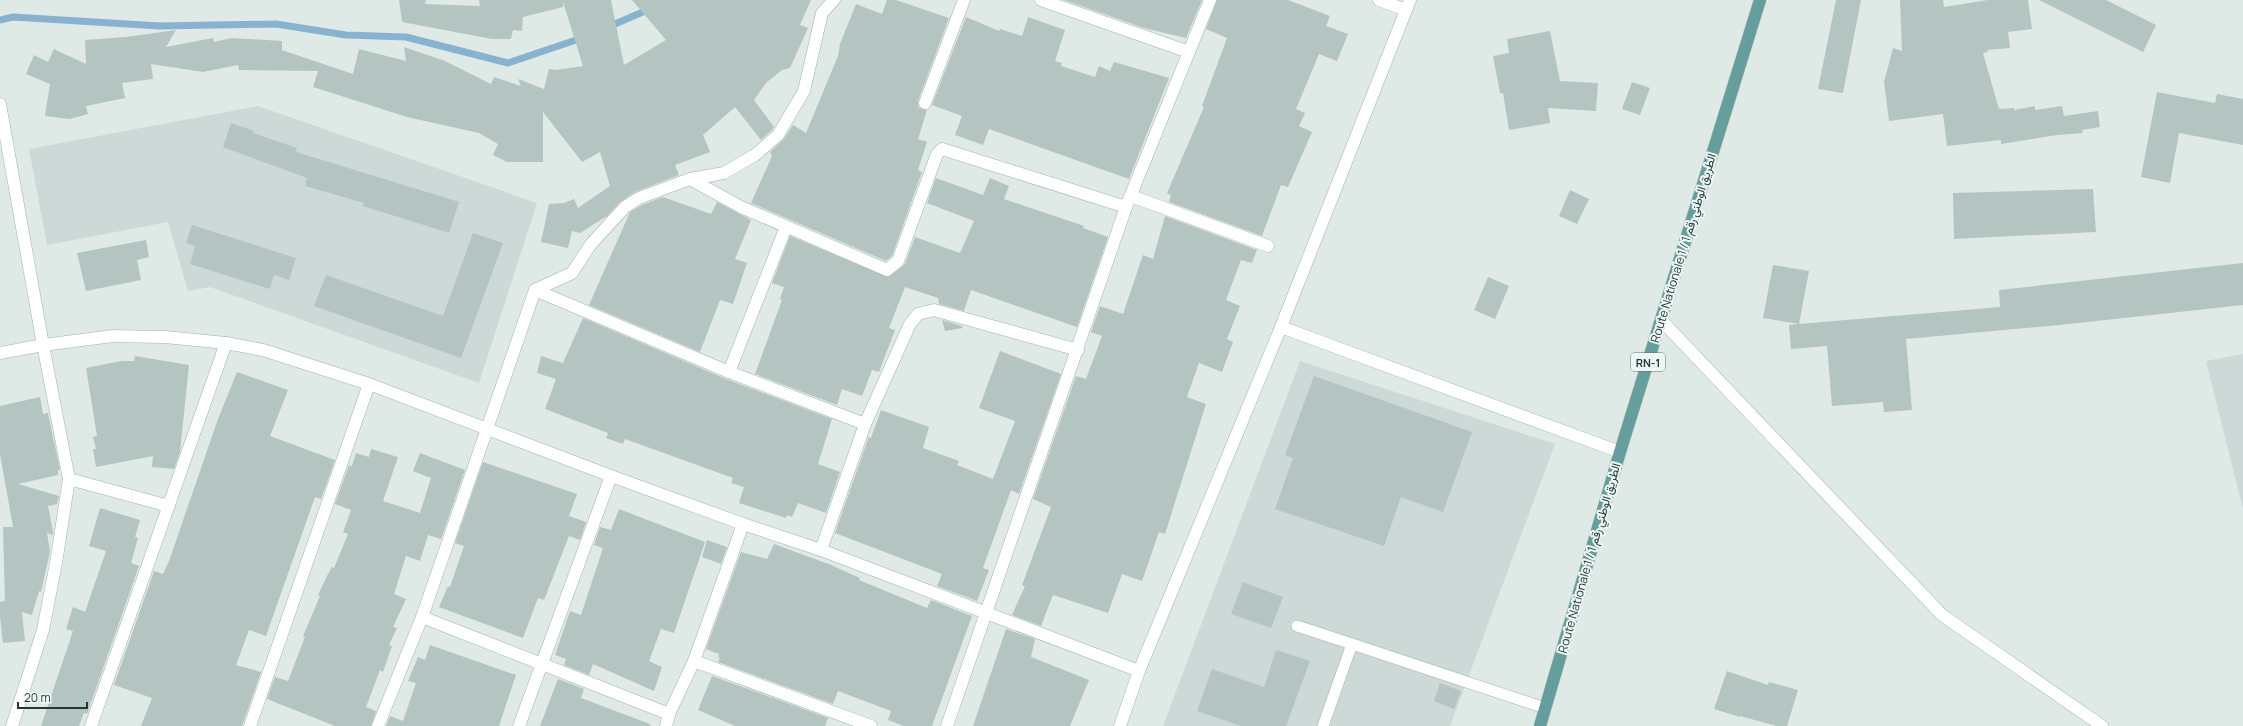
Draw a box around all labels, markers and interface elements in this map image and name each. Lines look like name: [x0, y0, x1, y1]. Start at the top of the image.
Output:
street label: Route Nationale 1 / الطريق الوطني رقم 1: [1646, 151, 1722, 345]
road number: RN-1: [1631, 353, 1665, 371]
street label: Route Nationale 1 / الطريق الوطني رقم 1: [1554, 461, 1626, 656]
scale bar: [18, 684, 87, 710]
text: 20 m: [24, 689, 51, 706]

